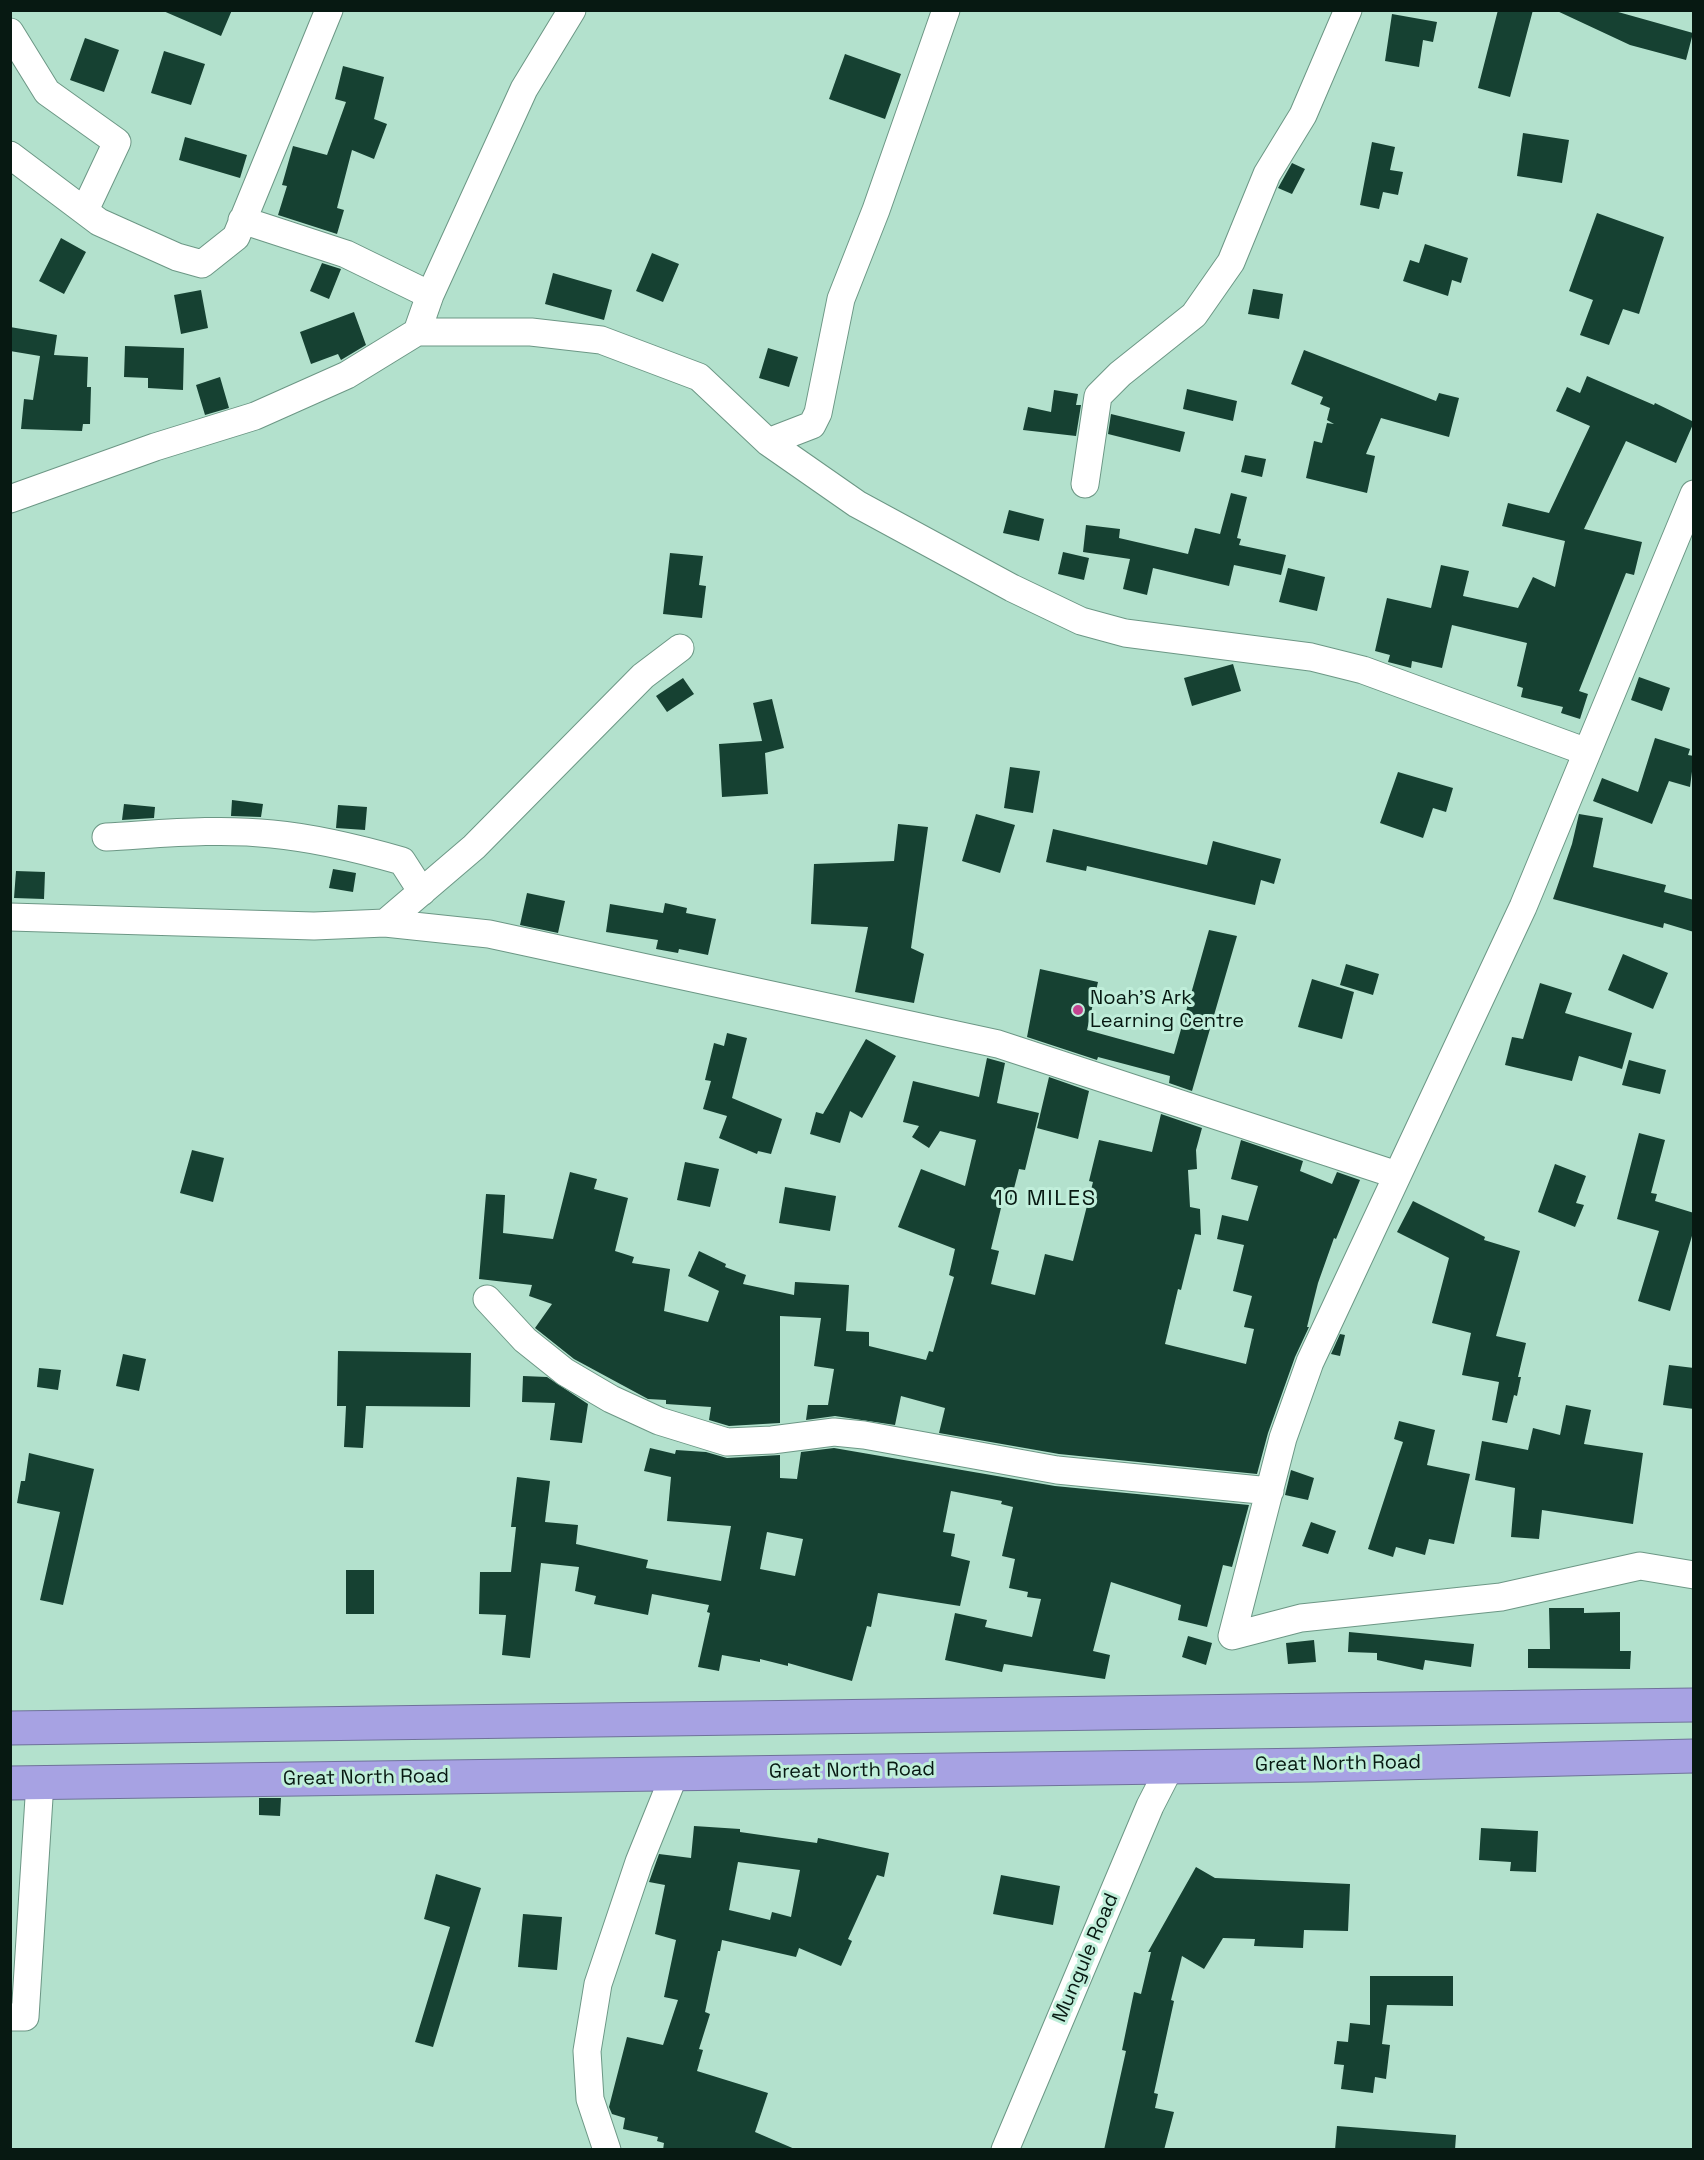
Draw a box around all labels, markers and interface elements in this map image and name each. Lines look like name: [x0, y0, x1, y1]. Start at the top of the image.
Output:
place label: Noah'S Ark Learning Centre: [1090, 987, 1244, 1034]
marker: Noah'S Ark Learning Centre: [1071, 1003, 1085, 1017]
district label: 10 MILES: [993, 1186, 1097, 1212]
street label: Great North Road: [1255, 1751, 1421, 1777]
street label: Great North Road: [769, 1758, 935, 1784]
street label: Great North Road: [283, 1765, 449, 1791]
street label: Mungule Road: [1048, 1890, 1124, 2026]

